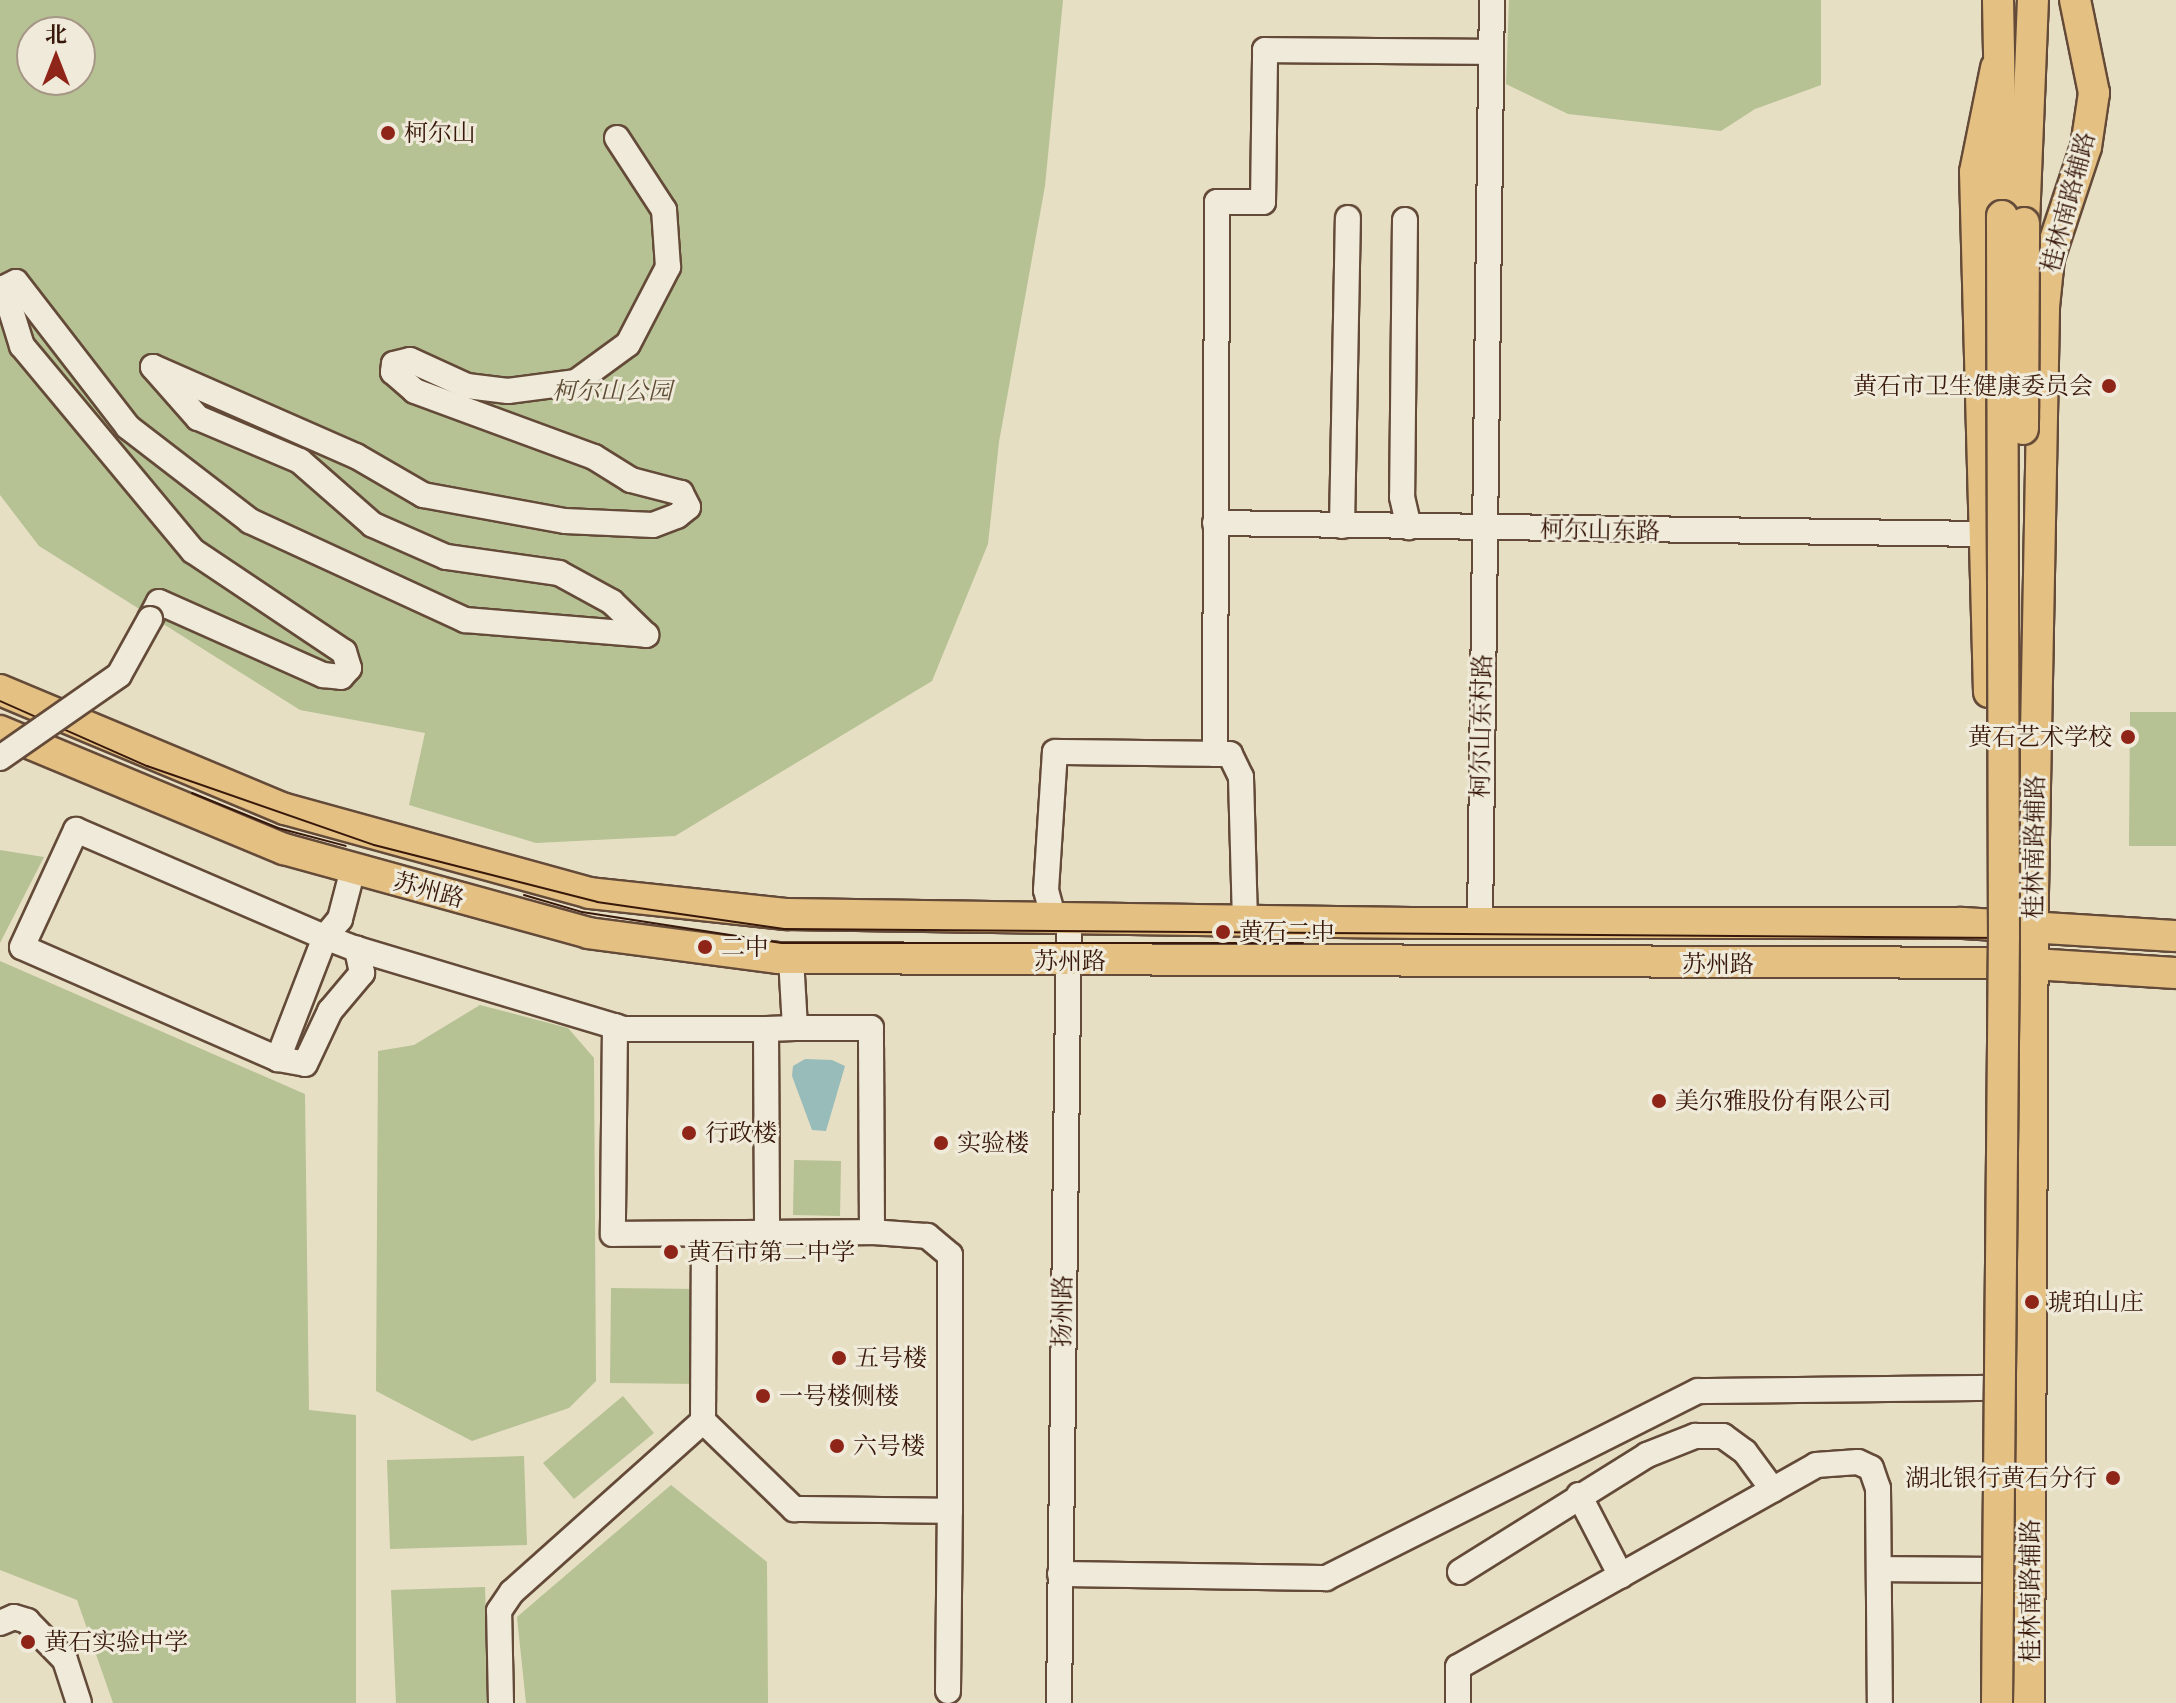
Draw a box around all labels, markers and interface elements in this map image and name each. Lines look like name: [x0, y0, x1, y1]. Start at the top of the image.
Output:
north arrow: [16, 16, 96, 96]
text: 北: [45, 18, 67, 50]
place label: 柯尔山: [404, 119, 476, 147]
marker: 柯尔山: [379, 124, 397, 142]
street label: 桂林南路辅路: [2035, 129, 2101, 275]
place label: 黄石市卫生健康委员会: [1853, 372, 2093, 400]
park label: 柯尔山公园: [552, 377, 672, 405]
marker: 黄石市卫生健康委员会: [2100, 377, 2118, 395]
street label: 柯尔山东路: [1540, 515, 1660, 545]
street label: 柯尔山东村路: [1465, 654, 1497, 798]
place label: 黄石艺术学校: [1968, 723, 2112, 751]
marker: 黄石艺术学校: [2119, 728, 2137, 746]
street label: 桂林南路辅路: [2018, 775, 2050, 919]
street label: 苏州路: [390, 867, 468, 913]
place label: 黄石二中: [1239, 918, 1335, 946]
marker: 黄石二中: [1214, 923, 1232, 941]
place label: 二中: [721, 933, 769, 961]
marker: 二中: [696, 938, 714, 956]
street label: 苏州路: [1034, 947, 1106, 975]
street label: 苏州路: [1682, 950, 1754, 978]
place label: 美尔雅股份有限公司: [1675, 1087, 1891, 1115]
marker: 美尔雅股份有限公司: [1650, 1092, 1668, 1110]
place label: 行政楼: [705, 1119, 777, 1147]
marker: 行政楼: [680, 1124, 698, 1142]
place label: 实验楼: [957, 1129, 1029, 1157]
marker: 实验楼: [932, 1134, 950, 1152]
place label: 黄石市第二中学: [687, 1238, 855, 1266]
marker: 黄石市第二中学: [662, 1243, 680, 1261]
street label: 扬州路: [1047, 1275, 1077, 1347]
place label: 琥珀山庄: [2048, 1288, 2144, 1316]
marker: 琥珀山庄: [2023, 1293, 2041, 1311]
place label: 五号楼: [855, 1344, 927, 1372]
marker: 五号楼: [830, 1349, 848, 1367]
place label: 一号楼侧楼: [779, 1382, 899, 1410]
marker: 一号楼侧楼: [754, 1387, 772, 1405]
place label: 六号楼: [853, 1432, 925, 1460]
marker: 六号楼: [828, 1437, 846, 1455]
place label: 湖北银行黄石分行: [1905, 1464, 2097, 1492]
marker: 湖北银行黄石分行: [2104, 1469, 2122, 1487]
street label: 桂林南路辅路: [2016, 1519, 2044, 1663]
place label: 黄石实验中学: [44, 1628, 188, 1656]
marker: 黄石实验中学: [19, 1633, 37, 1651]

